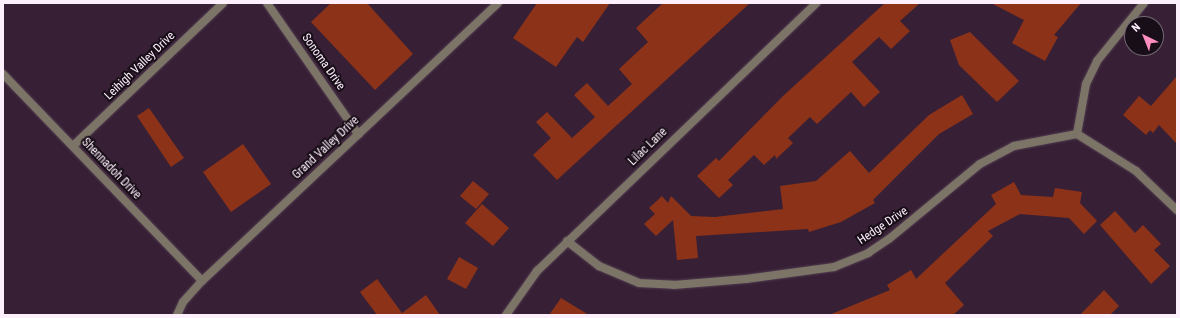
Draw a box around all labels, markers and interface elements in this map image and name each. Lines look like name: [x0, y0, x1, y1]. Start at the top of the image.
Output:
north arrow: [1124, 16, 1164, 56]
text: N: [1129, 21, 1143, 35]
street label: Leihigh Valley Drive: [102, 29, 178, 103]
street label: Sonoma Drive: [298, 31, 348, 93]
street label: Grand Valley Drive: [290, 113, 362, 183]
street label: Lilac Lane: [626, 125, 670, 169]
street label: Shennadoh Drive: [78, 135, 144, 203]
street label: Hedge Drive: [855, 204, 911, 248]

